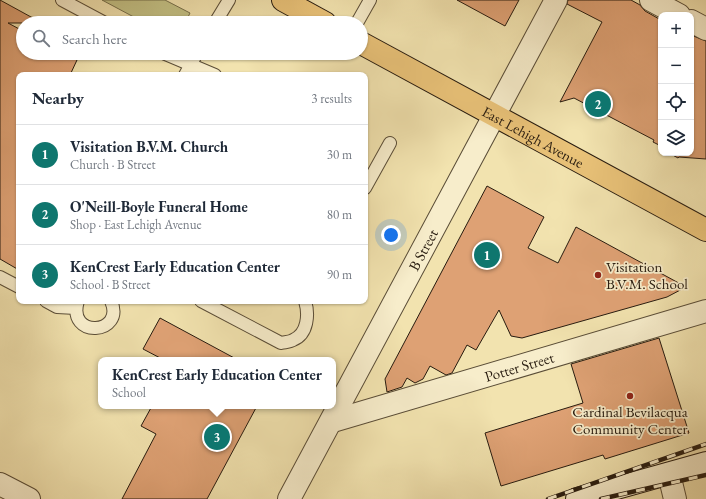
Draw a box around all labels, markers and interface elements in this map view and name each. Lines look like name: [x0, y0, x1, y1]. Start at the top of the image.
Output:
map controls: [658, 12, 694, 156]
button: +: [658, 12, 694, 48]
search box: [16, 16, 368, 60]
icon: search: [30, 27, 52, 49]
text: Search here: [62, 29, 127, 48]
button: −: [658, 48, 694, 84]
button: locate: [658, 84, 694, 120]
text: Nearby: [32, 87, 84, 109]
pin: 2: [585, 89, 611, 119]
text: 3 results: [311, 90, 352, 107]
street label: East Lehigh Avenue: [479, 101, 588, 172]
button: layers: [658, 120, 694, 156]
text: Visitation B.V.M. Church: [70, 137, 228, 156]
text: 1: [42, 146, 48, 163]
text: 30 m: [327, 146, 352, 163]
text: Church · B Street: [70, 156, 156, 173]
text: O'Neill-Boyle Funeral Home: [70, 197, 248, 216]
text: 2: [42, 206, 48, 223]
text: 80 m: [327, 206, 352, 223]
text: Shop · East Lehigh Avenue: [70, 216, 202, 233]
your location: [381, 225, 401, 245]
street label: B Street: [404, 225, 442, 274]
pin: 1: [474, 240, 500, 270]
text: KenCrest Early Education Center: [70, 257, 280, 276]
place label: Visitation B.V.M. School: [606, 257, 688, 293]
text: 3: [42, 266, 48, 283]
text: 90 m: [327, 266, 352, 283]
marker: Visitation B.V.M. School: [593, 270, 603, 280]
text: School · B Street: [70, 276, 150, 293]
street label: Potter Street: [482, 347, 556, 385]
popup: [98, 357, 336, 409]
text: KenCrest Early Education Center: [112, 365, 322, 384]
text: School: [112, 384, 146, 401]
marker: Cardinal Bevilacqua Community Center: [625, 391, 635, 401]
place label: Cardinal Bevilacqua Community Center: [572, 402, 688, 438]
pin: 3: [204, 422, 230, 452]

